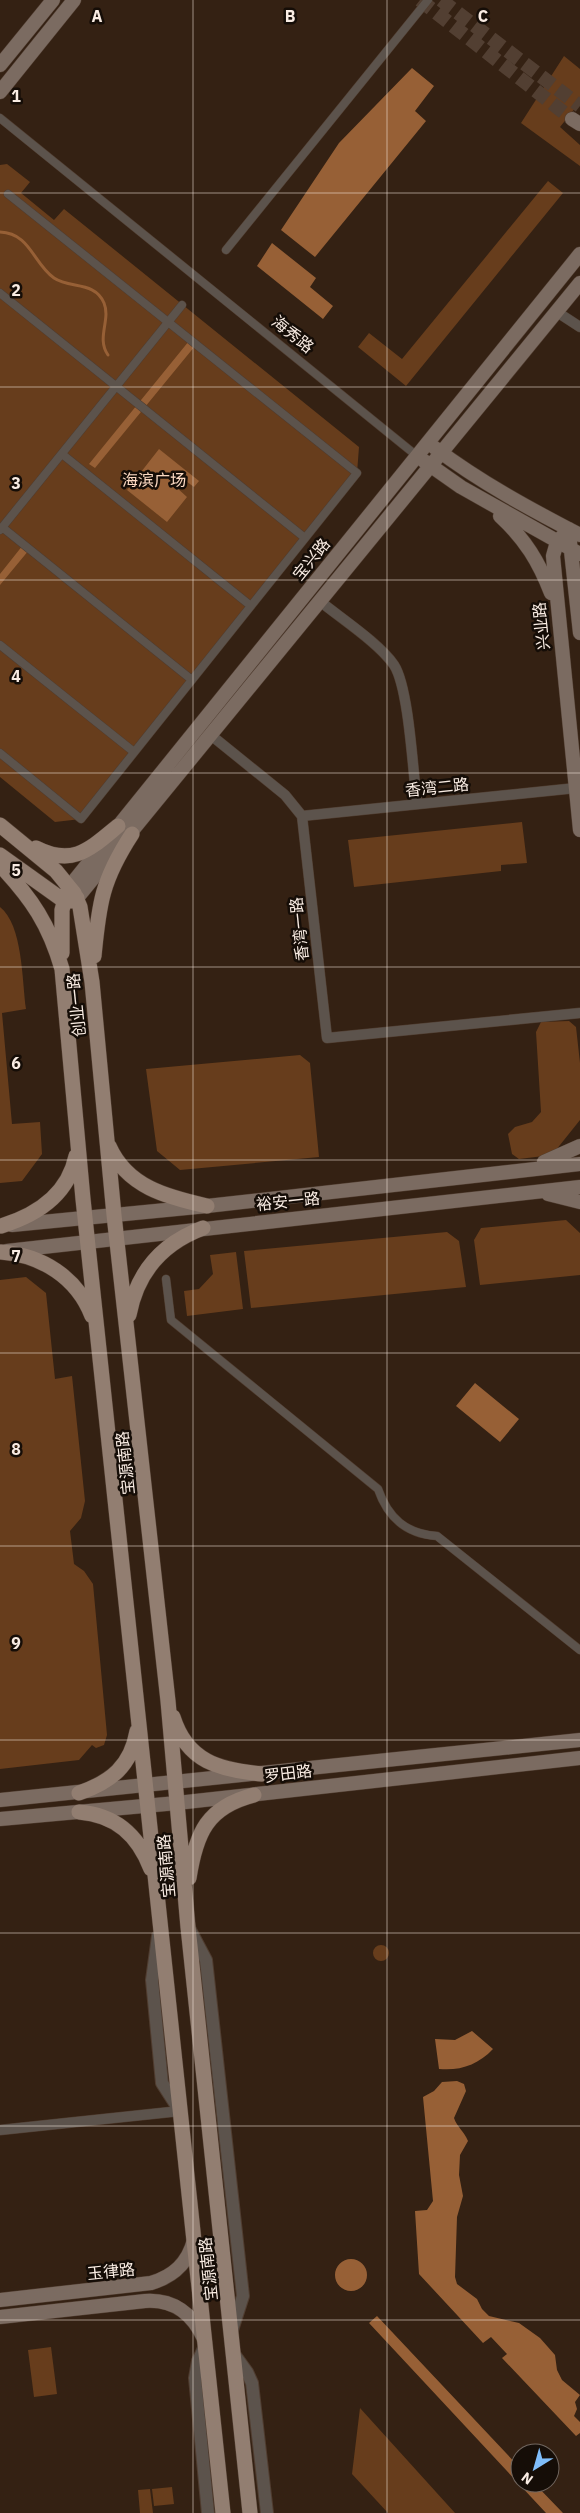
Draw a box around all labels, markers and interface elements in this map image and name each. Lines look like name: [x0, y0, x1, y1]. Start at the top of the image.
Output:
text: A: [92, 6, 103, 26]
text: B: [285, 6, 296, 26]
text: C: [478, 6, 488, 26]
text: 1: [11, 86, 21, 106]
text: 2: [11, 280, 21, 300]
street label: 海秀路: [268, 311, 318, 357]
park label: 海滨广场: [122, 470, 186, 490]
text: 3: [11, 473, 21, 493]
street label: 宝兴路: [288, 534, 334, 584]
street label: 兴业路: [529, 601, 553, 651]
text: 4: [11, 666, 21, 686]
street label: 香湾二路: [404, 774, 470, 800]
text: 5: [11, 860, 21, 880]
street label: 香湾一路: [286, 896, 312, 962]
street label: 创业一路: [63, 972, 89, 1038]
text: 6: [11, 1053, 21, 1073]
street label: 裕安一路: [255, 1188, 321, 1214]
text: 7: [11, 1246, 21, 1266]
street label: 宝源南路: [112, 1430, 138, 1496]
text: 8: [11, 1439, 21, 1459]
text: 9: [11, 1633, 21, 1653]
street label: 罗田路: [263, 1760, 313, 1786]
street label: 宝源南路: [153, 1833, 179, 1899]
street label: 宝源南路: [195, 2236, 221, 2302]
street label: 玉律路: [86, 2259, 136, 2283]
north arrow: [510, 2443, 560, 2493]
text: N: [518, 2468, 537, 2489]

